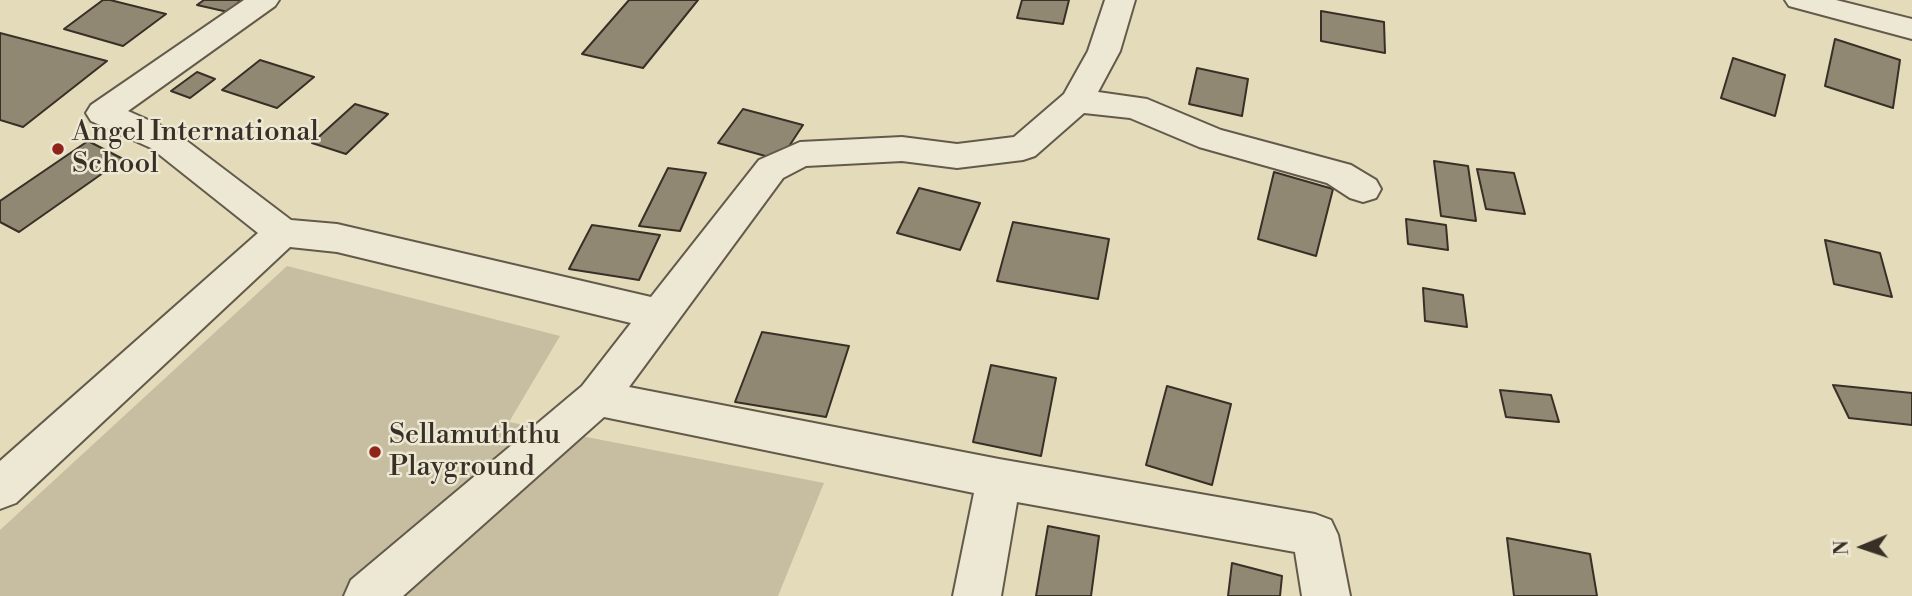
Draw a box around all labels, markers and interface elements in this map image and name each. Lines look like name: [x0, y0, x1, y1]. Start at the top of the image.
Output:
place label: Angel International School: [72, 116, 319, 182]
marker: Angel International School: [50, 141, 66, 157]
place label: Sellamuththu Playground: [389, 419, 560, 485]
marker: Sellamuththu Playground: [367, 444, 383, 460]
north arrow: [1828, 512, 1898, 582]
text: N: [1830, 540, 1854, 556]

